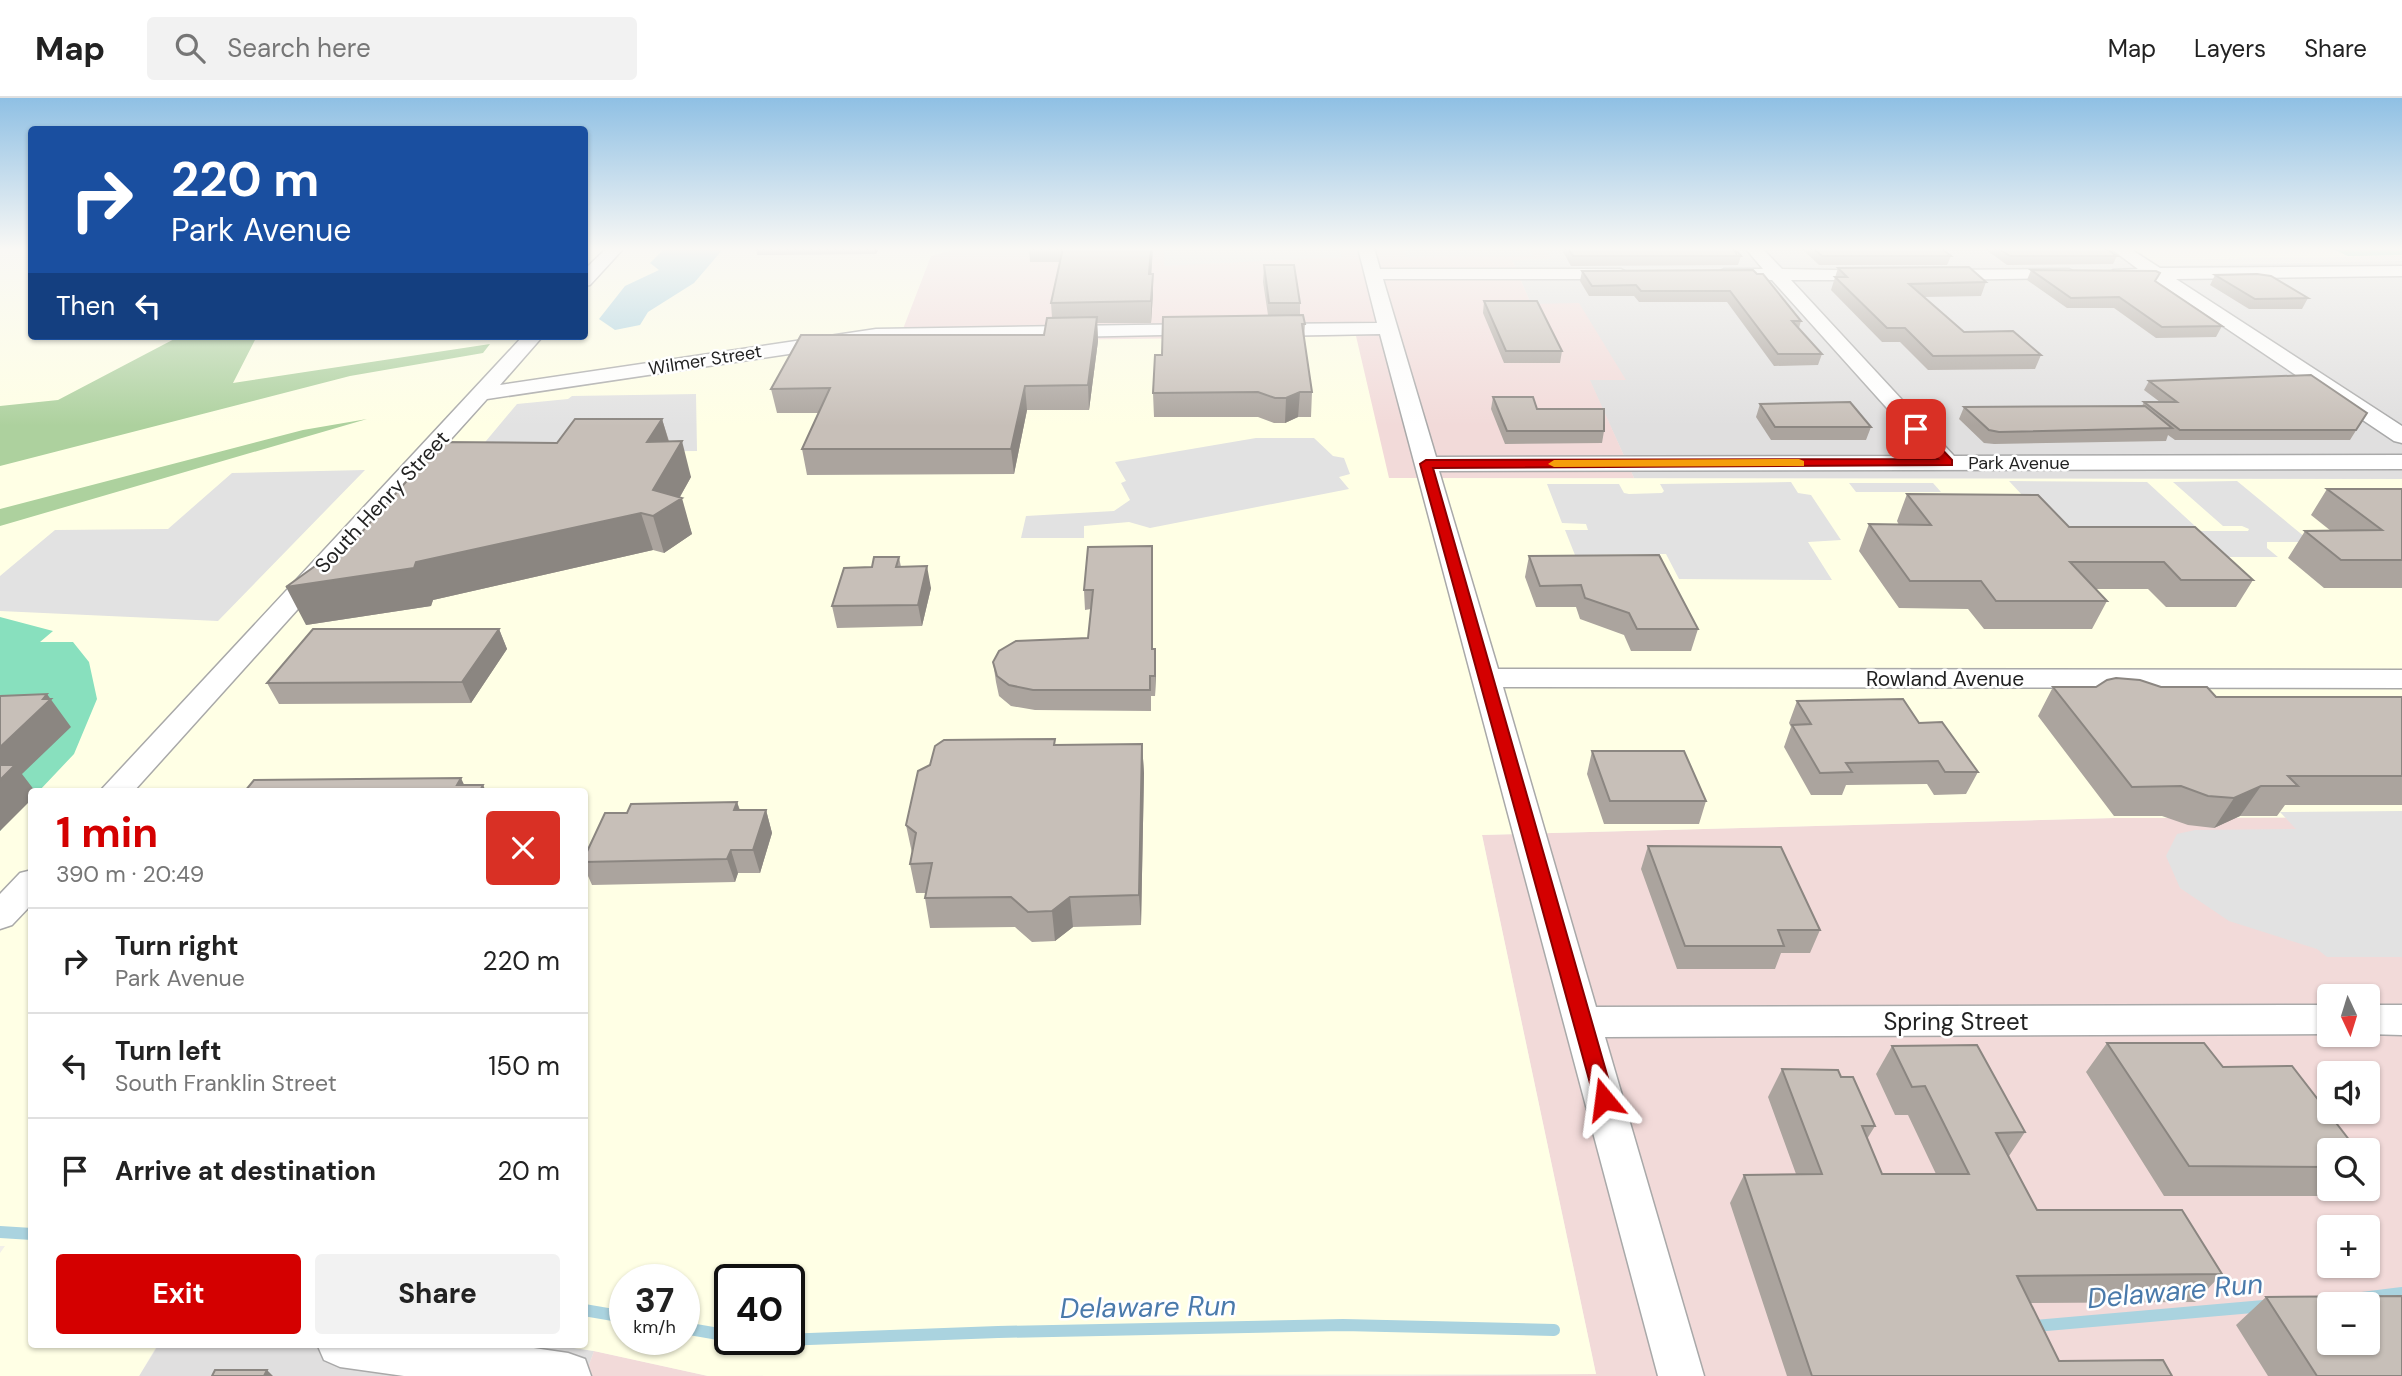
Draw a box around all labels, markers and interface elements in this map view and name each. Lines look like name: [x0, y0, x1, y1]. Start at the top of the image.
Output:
search box: [147, 17, 637, 80]
text: Map: [35, 27, 105, 70]
icon: search: [171, 29, 209, 67]
text: Search here: [227, 31, 371, 65]
text: Map: [2108, 33, 2156, 64]
text: Layers: [2194, 33, 2266, 64]
text: Share: [2304, 33, 2367, 64]
text: 220 m: [171, 147, 319, 211]
icon: right: [56, 154, 147, 245]
text: Park Avenue: [171, 209, 351, 251]
icon: left: [129, 287, 167, 325]
text: Then: [56, 289, 115, 323]
street label: Wilmer Street: [647, 339, 763, 381]
pin: [1886, 399, 1946, 459]
icon: arrive: [1897, 410, 1935, 448]
street label: South Henry Street: [309, 425, 455, 579]
street label: Park Avenue: [1968, 451, 2070, 475]
street label: Rowland Avenue: [1866, 665, 2024, 693]
text: 1 min: [56, 805, 158, 860]
button: close: [486, 811, 560, 885]
text: 390 m · 20:49: [56, 859, 204, 889]
text: Turn right: [115, 929, 239, 963]
icon: right: [56, 942, 94, 980]
text: 220 m: [482, 944, 560, 978]
text: Park Avenue: [115, 963, 245, 993]
north arrow: [2317, 984, 2380, 1046]
map controls: [2317, 984, 2380, 1355]
street label: Spring Street: [1883, 1006, 2029, 1037]
text: Turn left: [115, 1034, 222, 1068]
icon: left: [56, 1047, 94, 1085]
text: 150 m: [488, 1049, 560, 1083]
button: sound: [2317, 1061, 2380, 1124]
position arrow: [1567, 1062, 1641, 1136]
text: South Franklin Street: [115, 1068, 337, 1098]
button: search: [2317, 1138, 2380, 1201]
icon: arrive: [56, 1152, 94, 1190]
text: Arrive at destination: [115, 1154, 376, 1188]
text: 20 m: [497, 1154, 560, 1188]
button: +: [2317, 1215, 2380, 1278]
button: Exit: [56, 1254, 301, 1334]
button: Share: [315, 1254, 560, 1334]
speed limit sign: 40: [714, 1264, 805, 1355]
water label: Delaware Run: [2086, 1265, 2264, 1317]
text: 37: [635, 1277, 674, 1323]
water label: Delaware Run: [1059, 1287, 1237, 1327]
button: −: [2317, 1292, 2380, 1355]
text: km/h: [633, 1315, 676, 1339]

